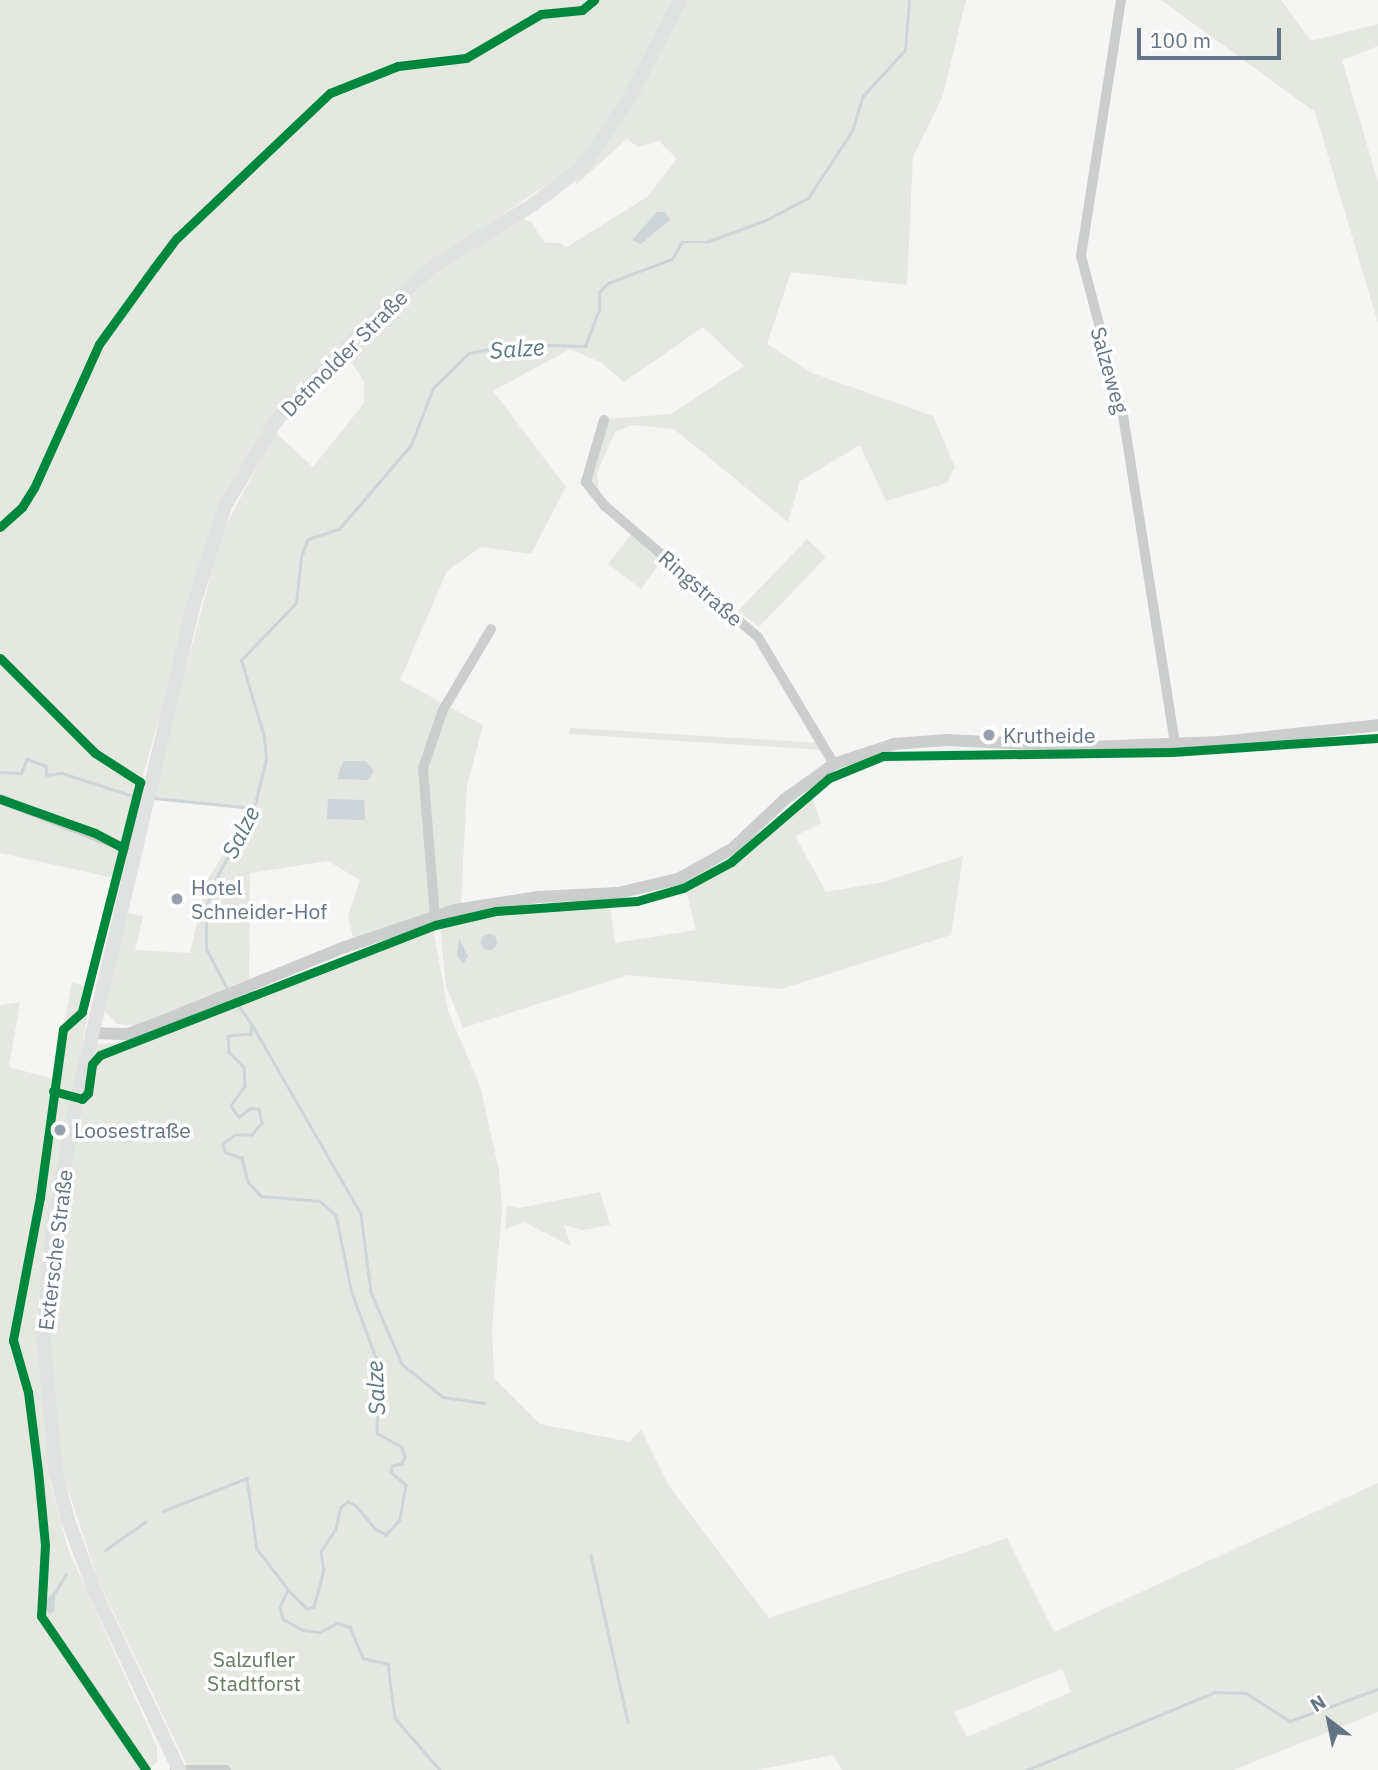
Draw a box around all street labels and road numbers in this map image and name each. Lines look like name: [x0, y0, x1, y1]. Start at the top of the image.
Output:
street label: Detmolder Straße: [276, 285, 412, 421]
street label: Salzeweg: [1086, 324, 1134, 416]
street label: Ringstraße: [654, 545, 748, 631]
street label: Extersche Straße: [33, 1168, 77, 1332]

